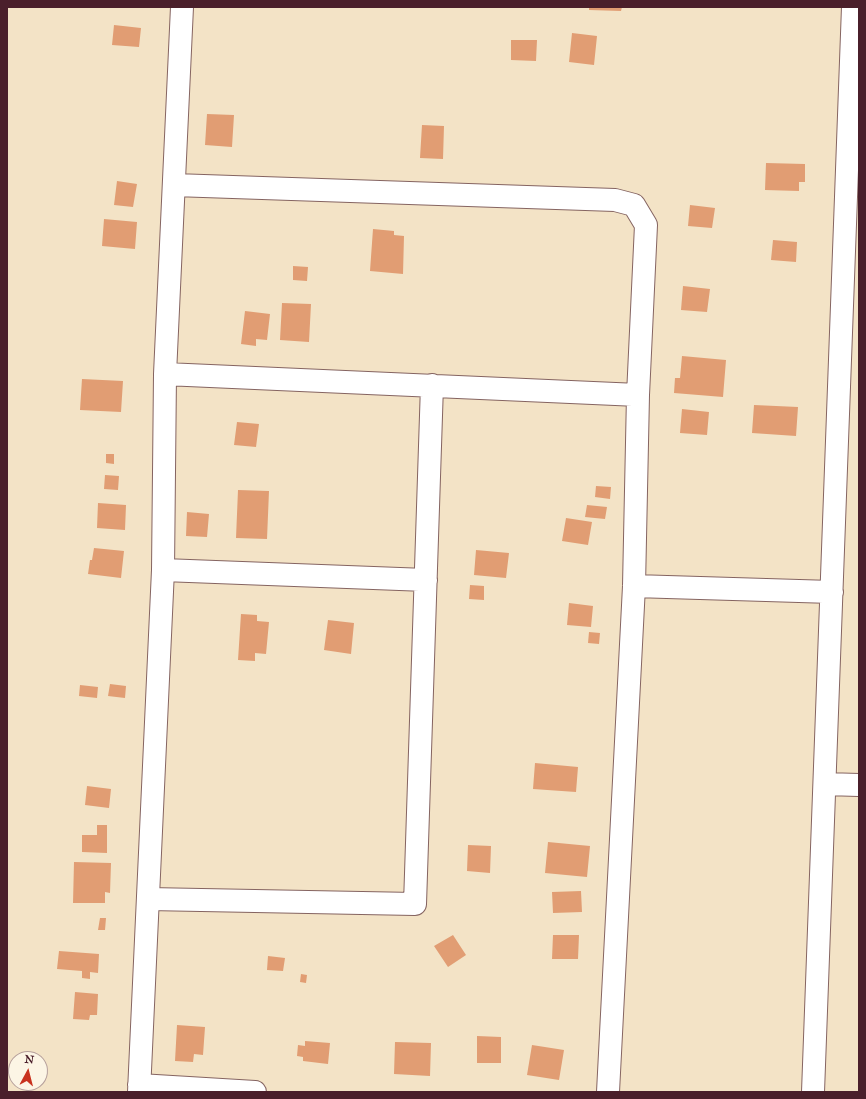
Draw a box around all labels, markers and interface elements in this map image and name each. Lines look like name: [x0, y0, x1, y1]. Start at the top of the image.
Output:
north arrow: [8, 1051, 48, 1091]
text: N: [24, 1053, 35, 1067]

